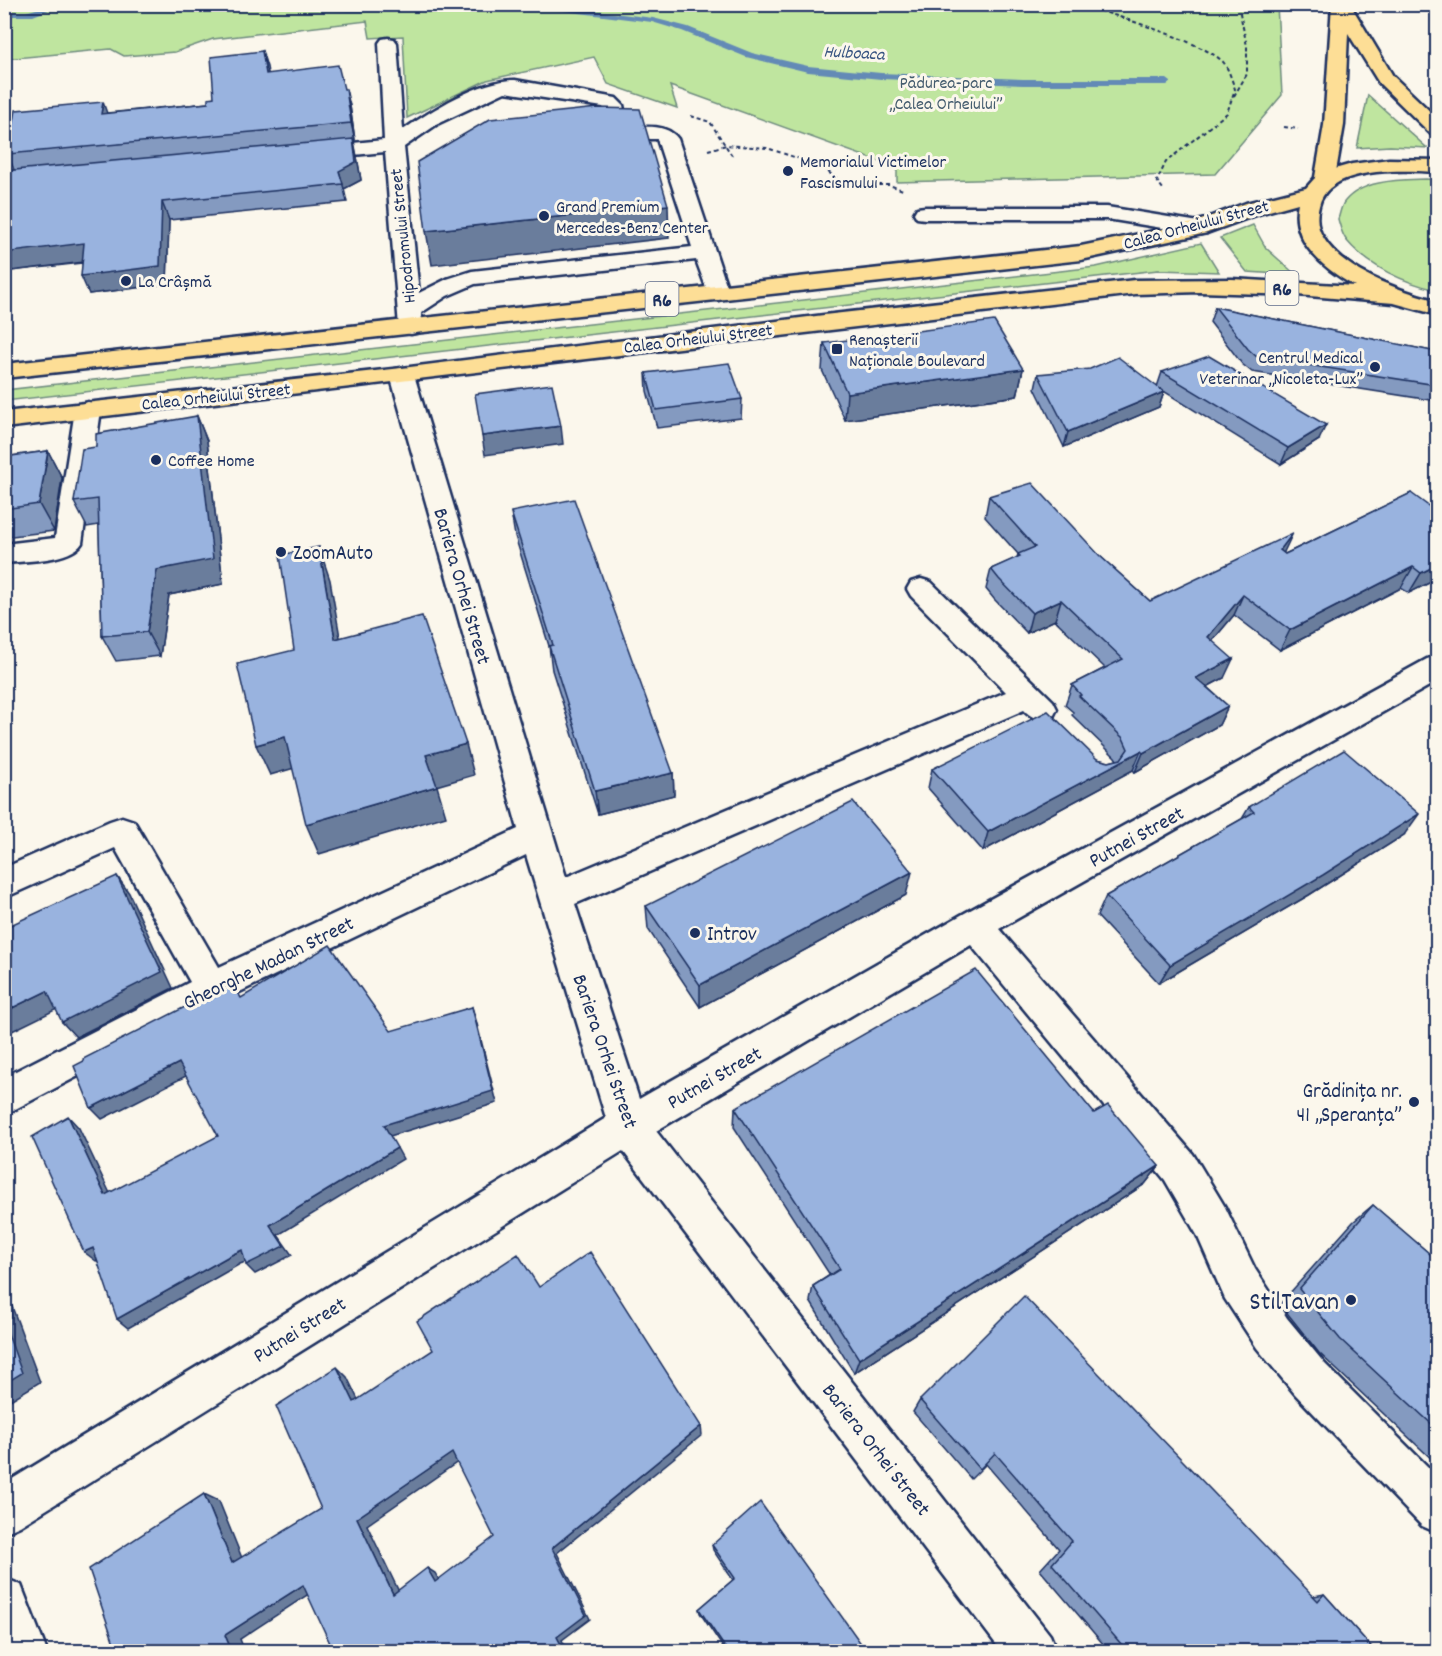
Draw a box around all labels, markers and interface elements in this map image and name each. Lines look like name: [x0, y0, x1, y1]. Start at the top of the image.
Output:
water label: Hulboaca: [823, 40, 887, 69]
park label: Pădurea-parc „Calea Orheiului”: [889, 72, 1003, 118]
place label: Memorialul Victimelor Fascismului: [800, 151, 946, 197]
marker: Memorialul Victimelor Fascismului: [781, 164, 795, 178]
street label: Hipodromului Street: [385, 167, 424, 304]
street label: Calea Orheiului Street: [1121, 195, 1272, 258]
place label: Grand Premium Mercedes-Benz Center: [556, 196, 709, 242]
marker: Grand Premium Mercedes-Benz Center: [537, 209, 551, 223]
place label: La Crâșmă: [138, 271, 211, 296]
road number: R6: [1266, 271, 1298, 305]
marker: La Crâșmă: [119, 274, 133, 288]
road number: R6: [646, 282, 678, 316]
street label: Calea Orheiului Street: [623, 319, 774, 362]
place label: Renașterii Naționale Boulevard: [849, 329, 985, 375]
marker: Renașterii Naționale Boulevard: [830, 342, 844, 356]
place label: Centrul Medical Veterinar „Nicoleta-Lux”: [1200, 347, 1364, 393]
marker: Centrul Medical Veterinar „Nicoleta-Lux”: [1368, 360, 1382, 374]
street label: Calea Orheiului Street: [141, 378, 292, 419]
place label: Coffee Home: [168, 450, 255, 475]
marker: Coffee Home: [149, 453, 163, 467]
street label: Bariera Orhei Street: [423, 505, 497, 669]
place label: ZoomAuto: [293, 540, 373, 570]
marker: ZoomAuto: [274, 545, 288, 559]
street label: Putnei Street: [1084, 800, 1191, 877]
street label: Gheorghe Madan Street: [179, 910, 360, 1019]
place label: Introv: [707, 921, 757, 951]
marker: Introv: [688, 926, 702, 940]
street label: Bariera Orhei Street: [563, 971, 644, 1133]
street label: Putnei Street: [663, 1040, 769, 1119]
place label: Grădinița nr. 41 „Speranța”: [1297, 1078, 1402, 1132]
marker: Grădinița nr. 41 „Speranța”: [1407, 1095, 1421, 1109]
place label: StilTavan: [1249, 1285, 1339, 1322]
street label: Putnei Street: [248, 1291, 353, 1372]
marker: StilTavan: [1344, 1293, 1358, 1307]
street label: Bariera Orhei Street: [813, 1378, 936, 1524]

